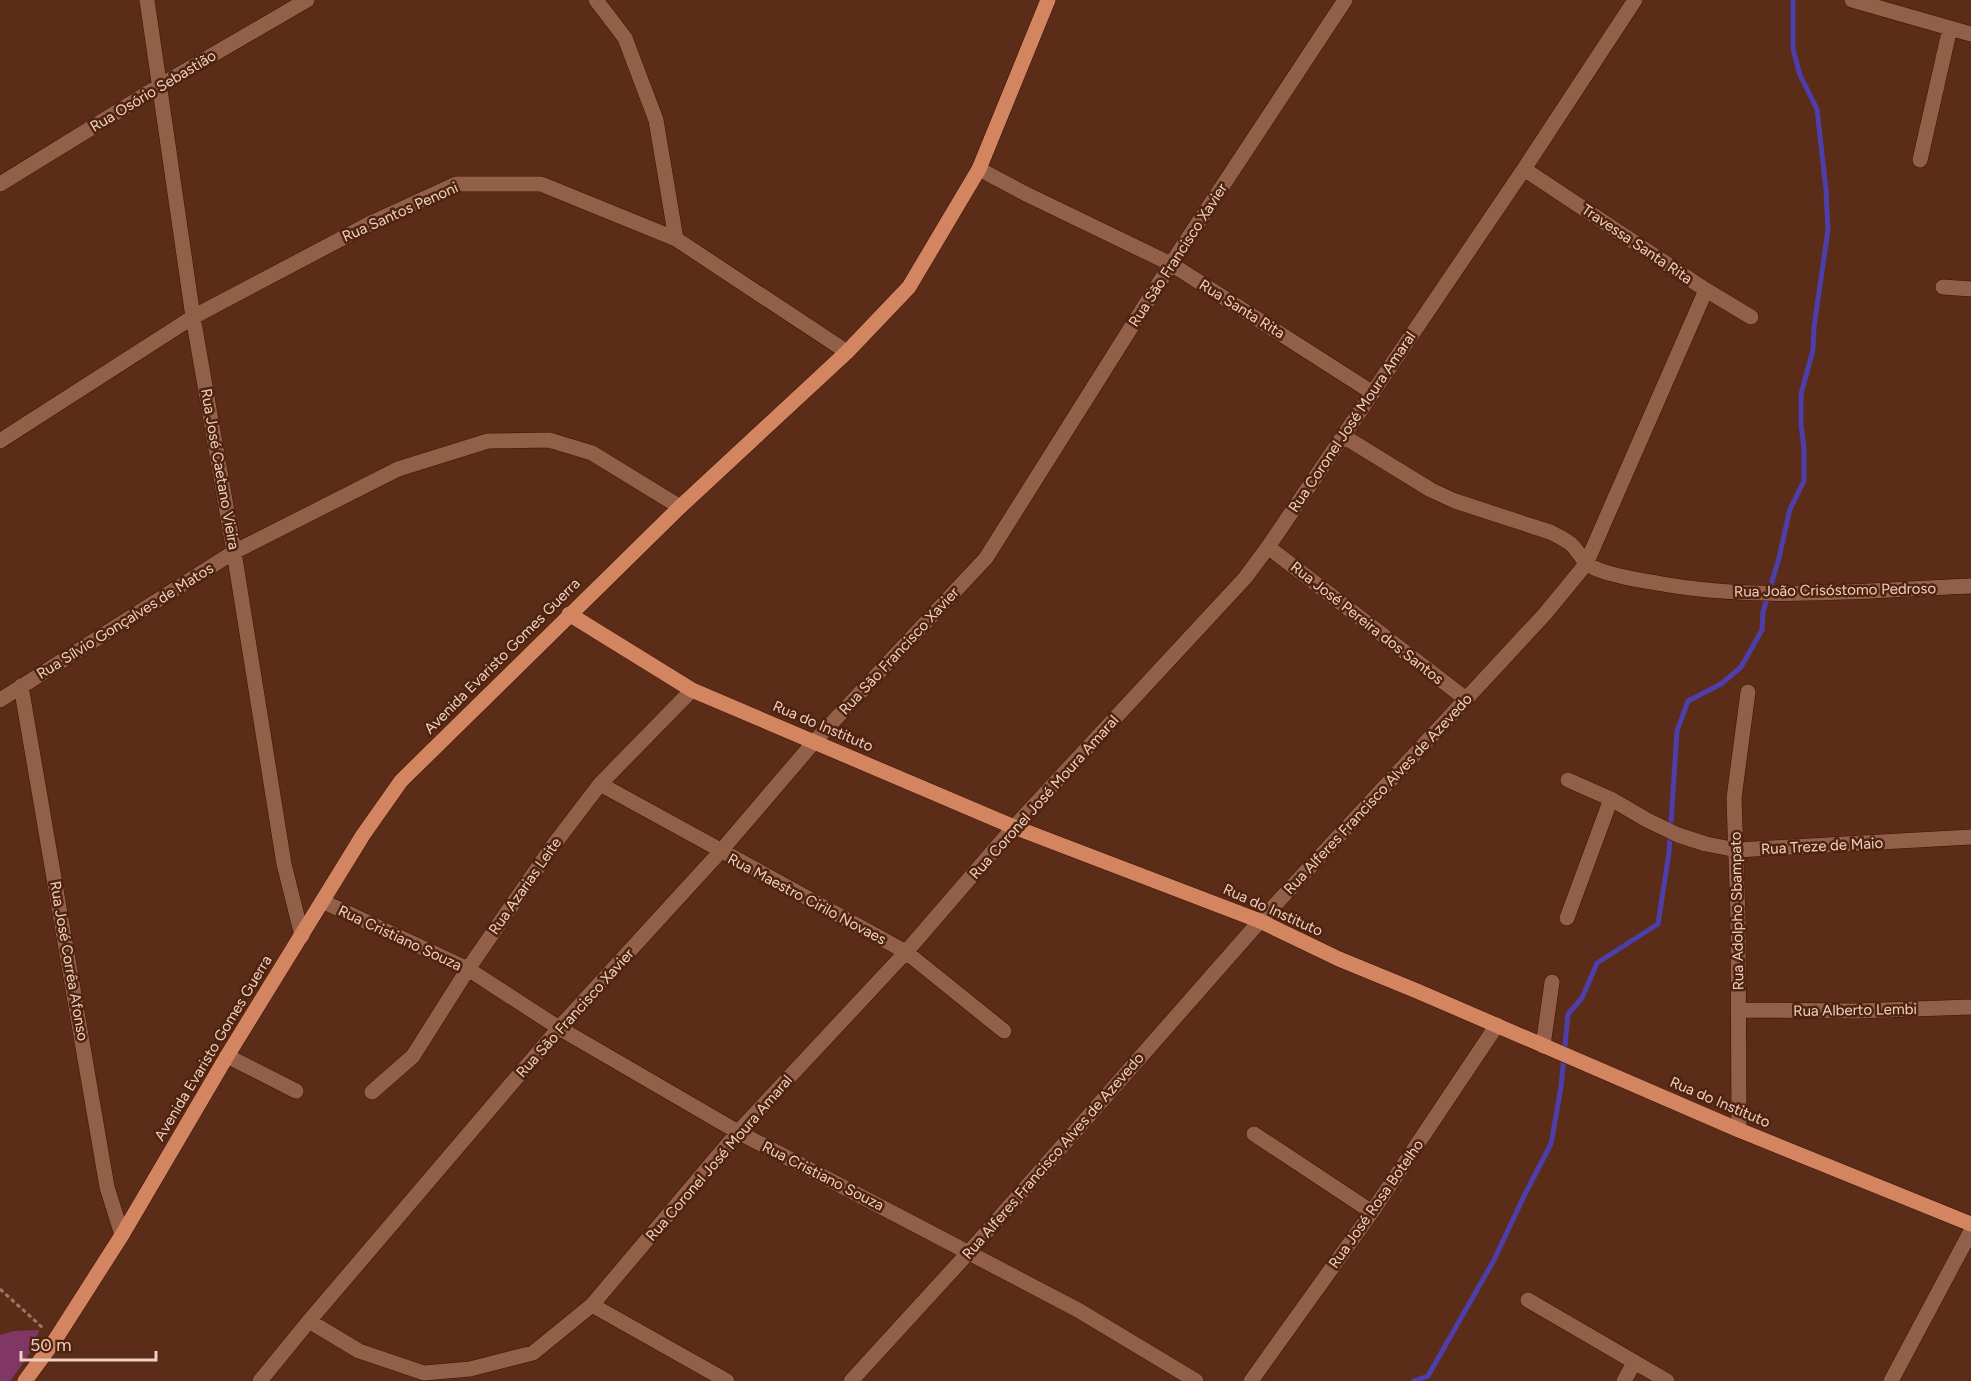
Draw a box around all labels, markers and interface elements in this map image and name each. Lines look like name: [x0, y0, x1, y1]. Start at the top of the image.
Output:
street label: Rua Osório Sebastião: [87, 46, 219, 136]
street label: Rua Santos Penoni: [339, 178, 461, 246]
street label: Rua São Francisco Xavier: [1125, 180, 1231, 330]
street label: Travessa Santa Rita: [1578, 200, 1696, 288]
street label: Rua Santa Rita: [1196, 276, 1288, 342]
street label: Rua Coronel José Moura Amaral: [1285, 328, 1419, 516]
street label: Rua José Caetano Vieira: [197, 387, 243, 551]
street label: Rua José Pereira dos Santos: [1287, 558, 1447, 688]
street label: Rua Sílvio Gonçalves de Matos: [33, 559, 217, 683]
street label: Avenida Evaristo Gomes Guerra: [420, 574, 584, 738]
street label: Rua João Crisóstomo Pedroso: [1734, 579, 1936, 601]
street label: Rua São Francisco Xavier: [835, 584, 963, 718]
street label: Rua Alferes Francisco Alves de Azevedo: [1280, 690, 1476, 898]
street label: Rua do Instituto: [770, 697, 876, 755]
street label: Rua Coronel José Moura Amaral: [966, 711, 1122, 883]
street label: Rua Adolpho Sbampato: [1727, 831, 1747, 991]
street label: Rua Azarias Leite: [485, 834, 565, 938]
street label: Rua Treze de Maio: [1760, 834, 1884, 858]
street label: Rua Maestro Cirilo Novaes: [725, 850, 889, 948]
street label: Rua José Corrêa Afonso: [46, 880, 92, 1043]
street label: Rua do Instituto: [1220, 880, 1326, 940]
street label: Rua Cristiano Souza: [335, 901, 465, 975]
street label: Rua São Francisco Xavier: [512, 945, 638, 1081]
street label: Avenida Evaristo Gomes Guerra: [150, 952, 276, 1144]
street label: Rua Alberto Lembi: [1793, 1000, 1917, 1020]
street label: Rua Alferes Francisco Alves de Azevedo: [958, 1049, 1148, 1263]
street label: Rua Coronel José Moura Amaral: [642, 1071, 796, 1245]
street label: Rua do Instituto: [1667, 1073, 1773, 1131]
street label: Rua José Rosa Botelho: [1325, 1136, 1427, 1272]
street label: Rua Cristiano Souza: [759, 1137, 887, 1215]
scale bar: [21, 1324, 156, 1362]
text: 50 m: [30, 1334, 72, 1356]

